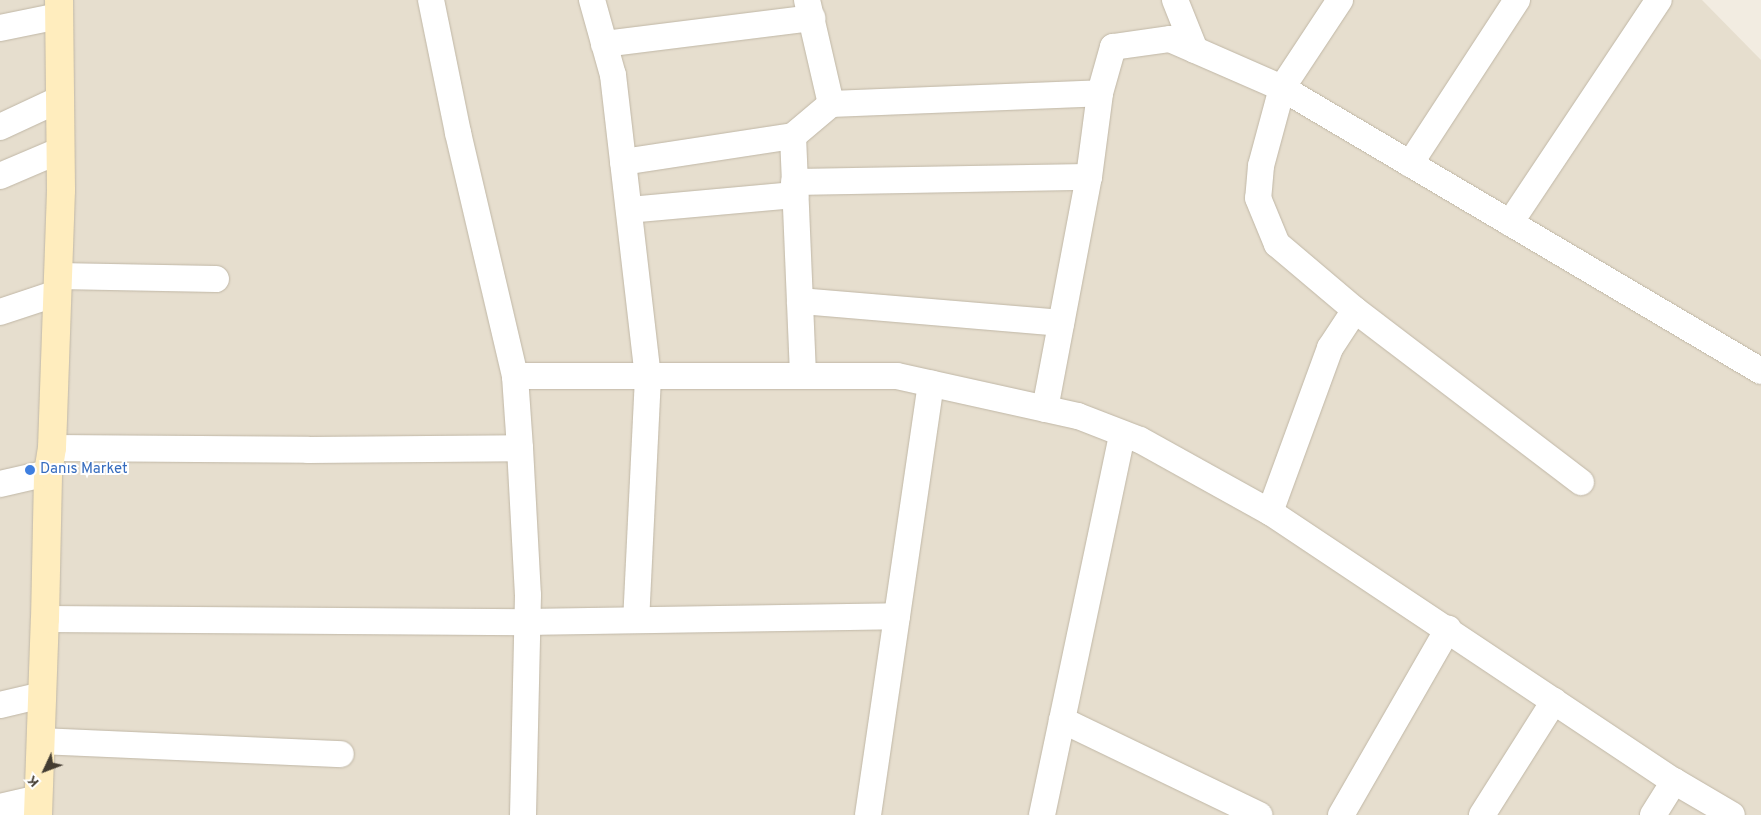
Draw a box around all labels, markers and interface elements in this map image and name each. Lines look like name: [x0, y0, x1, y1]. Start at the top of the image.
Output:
place label: Danıs Market: [40, 461, 128, 479]
marker: Danıs Market: [24, 464, 36, 476]
north arrow: [20, 745, 70, 795]
text: K: [24, 771, 43, 790]

